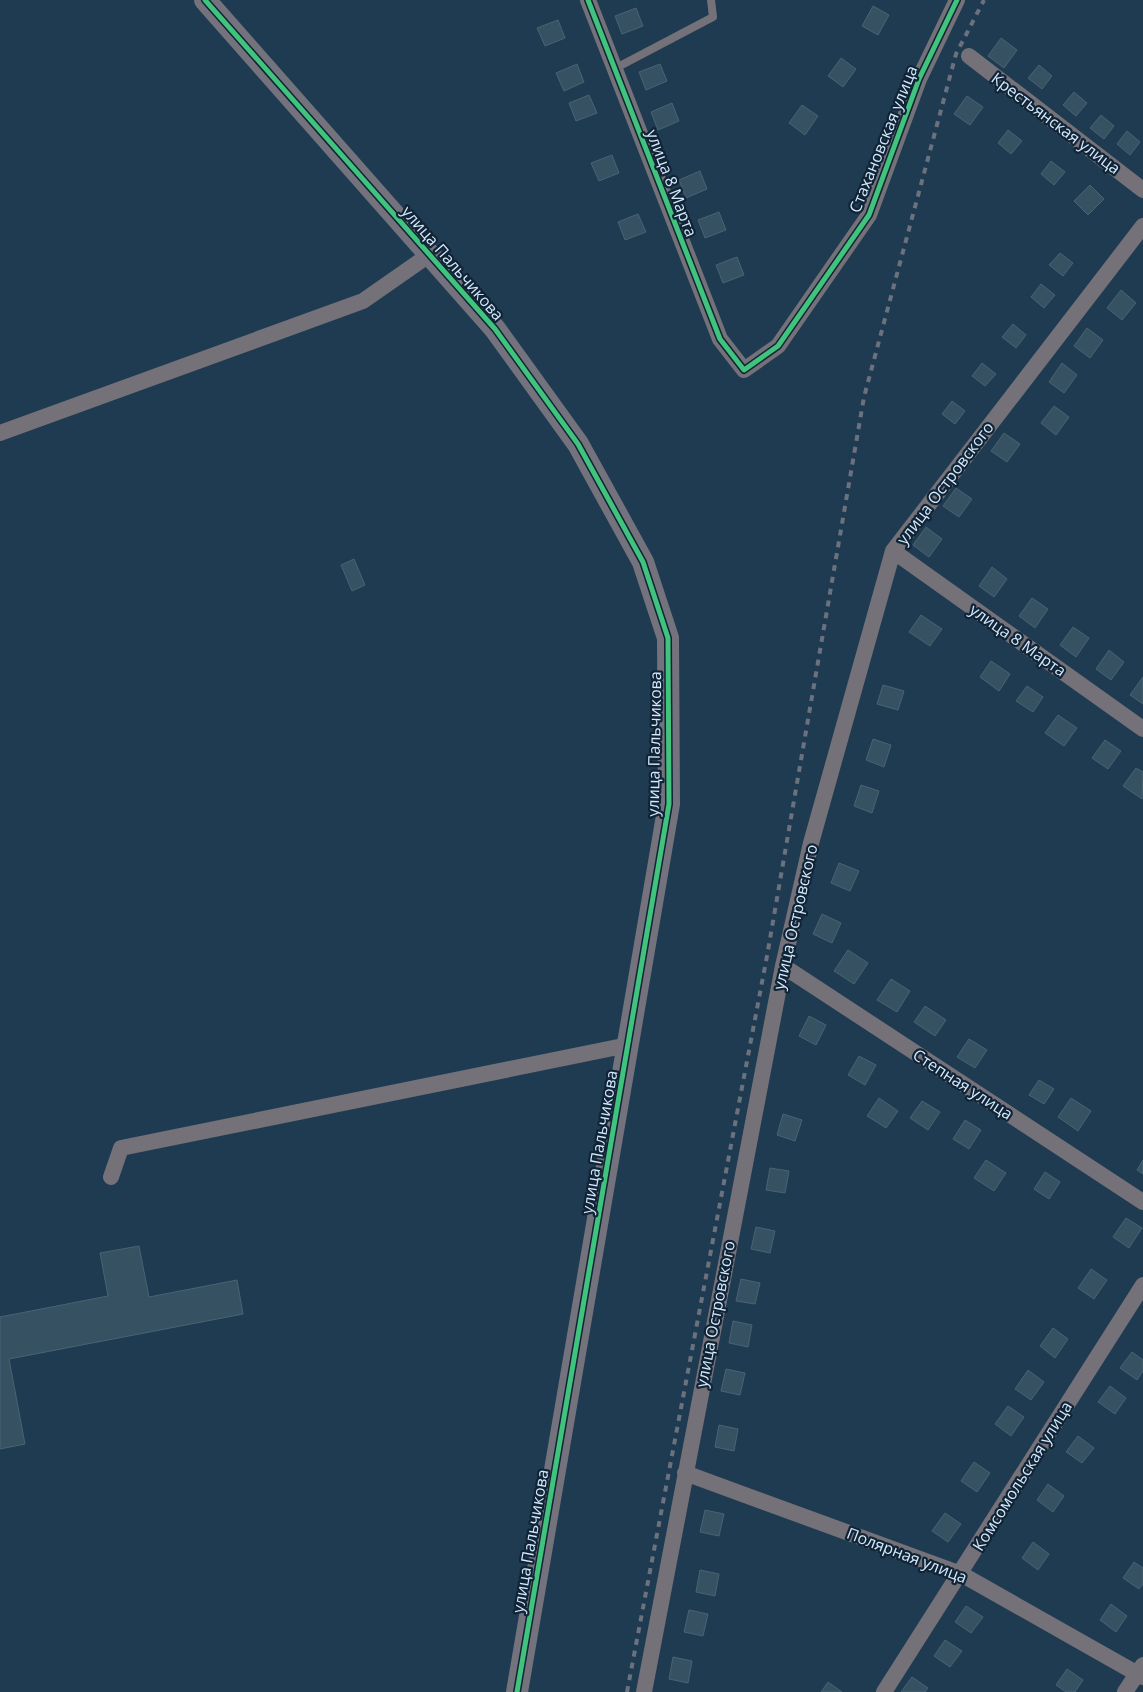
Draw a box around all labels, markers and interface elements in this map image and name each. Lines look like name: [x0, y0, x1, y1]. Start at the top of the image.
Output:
street label: Стахановская улица: [843, 62, 923, 216]
street label: Крестьянская улица: [987, 67, 1125, 179]
street label: улица 8 Марта: [641, 126, 703, 240]
street label: улица Пальчикова: [397, 201, 509, 325]
street label: улица Островского: [891, 417, 999, 549]
street label: улица 8 Марта: [965, 599, 1071, 681]
street label: улица Пальчикова: [642, 671, 666, 817]
street label: улица Островского: [768, 842, 822, 992]
street label: Степная улица: [909, 1044, 1017, 1124]
street label: улица Пальчикова: [576, 1068, 622, 1216]
street label: улица Островского: [690, 1239, 740, 1389]
street label: Комсомольская улица: [967, 1397, 1077, 1555]
street label: улица Пальчикова: [507, 1467, 553, 1615]
street label: Полярная улица: [844, 1522, 970, 1588]

